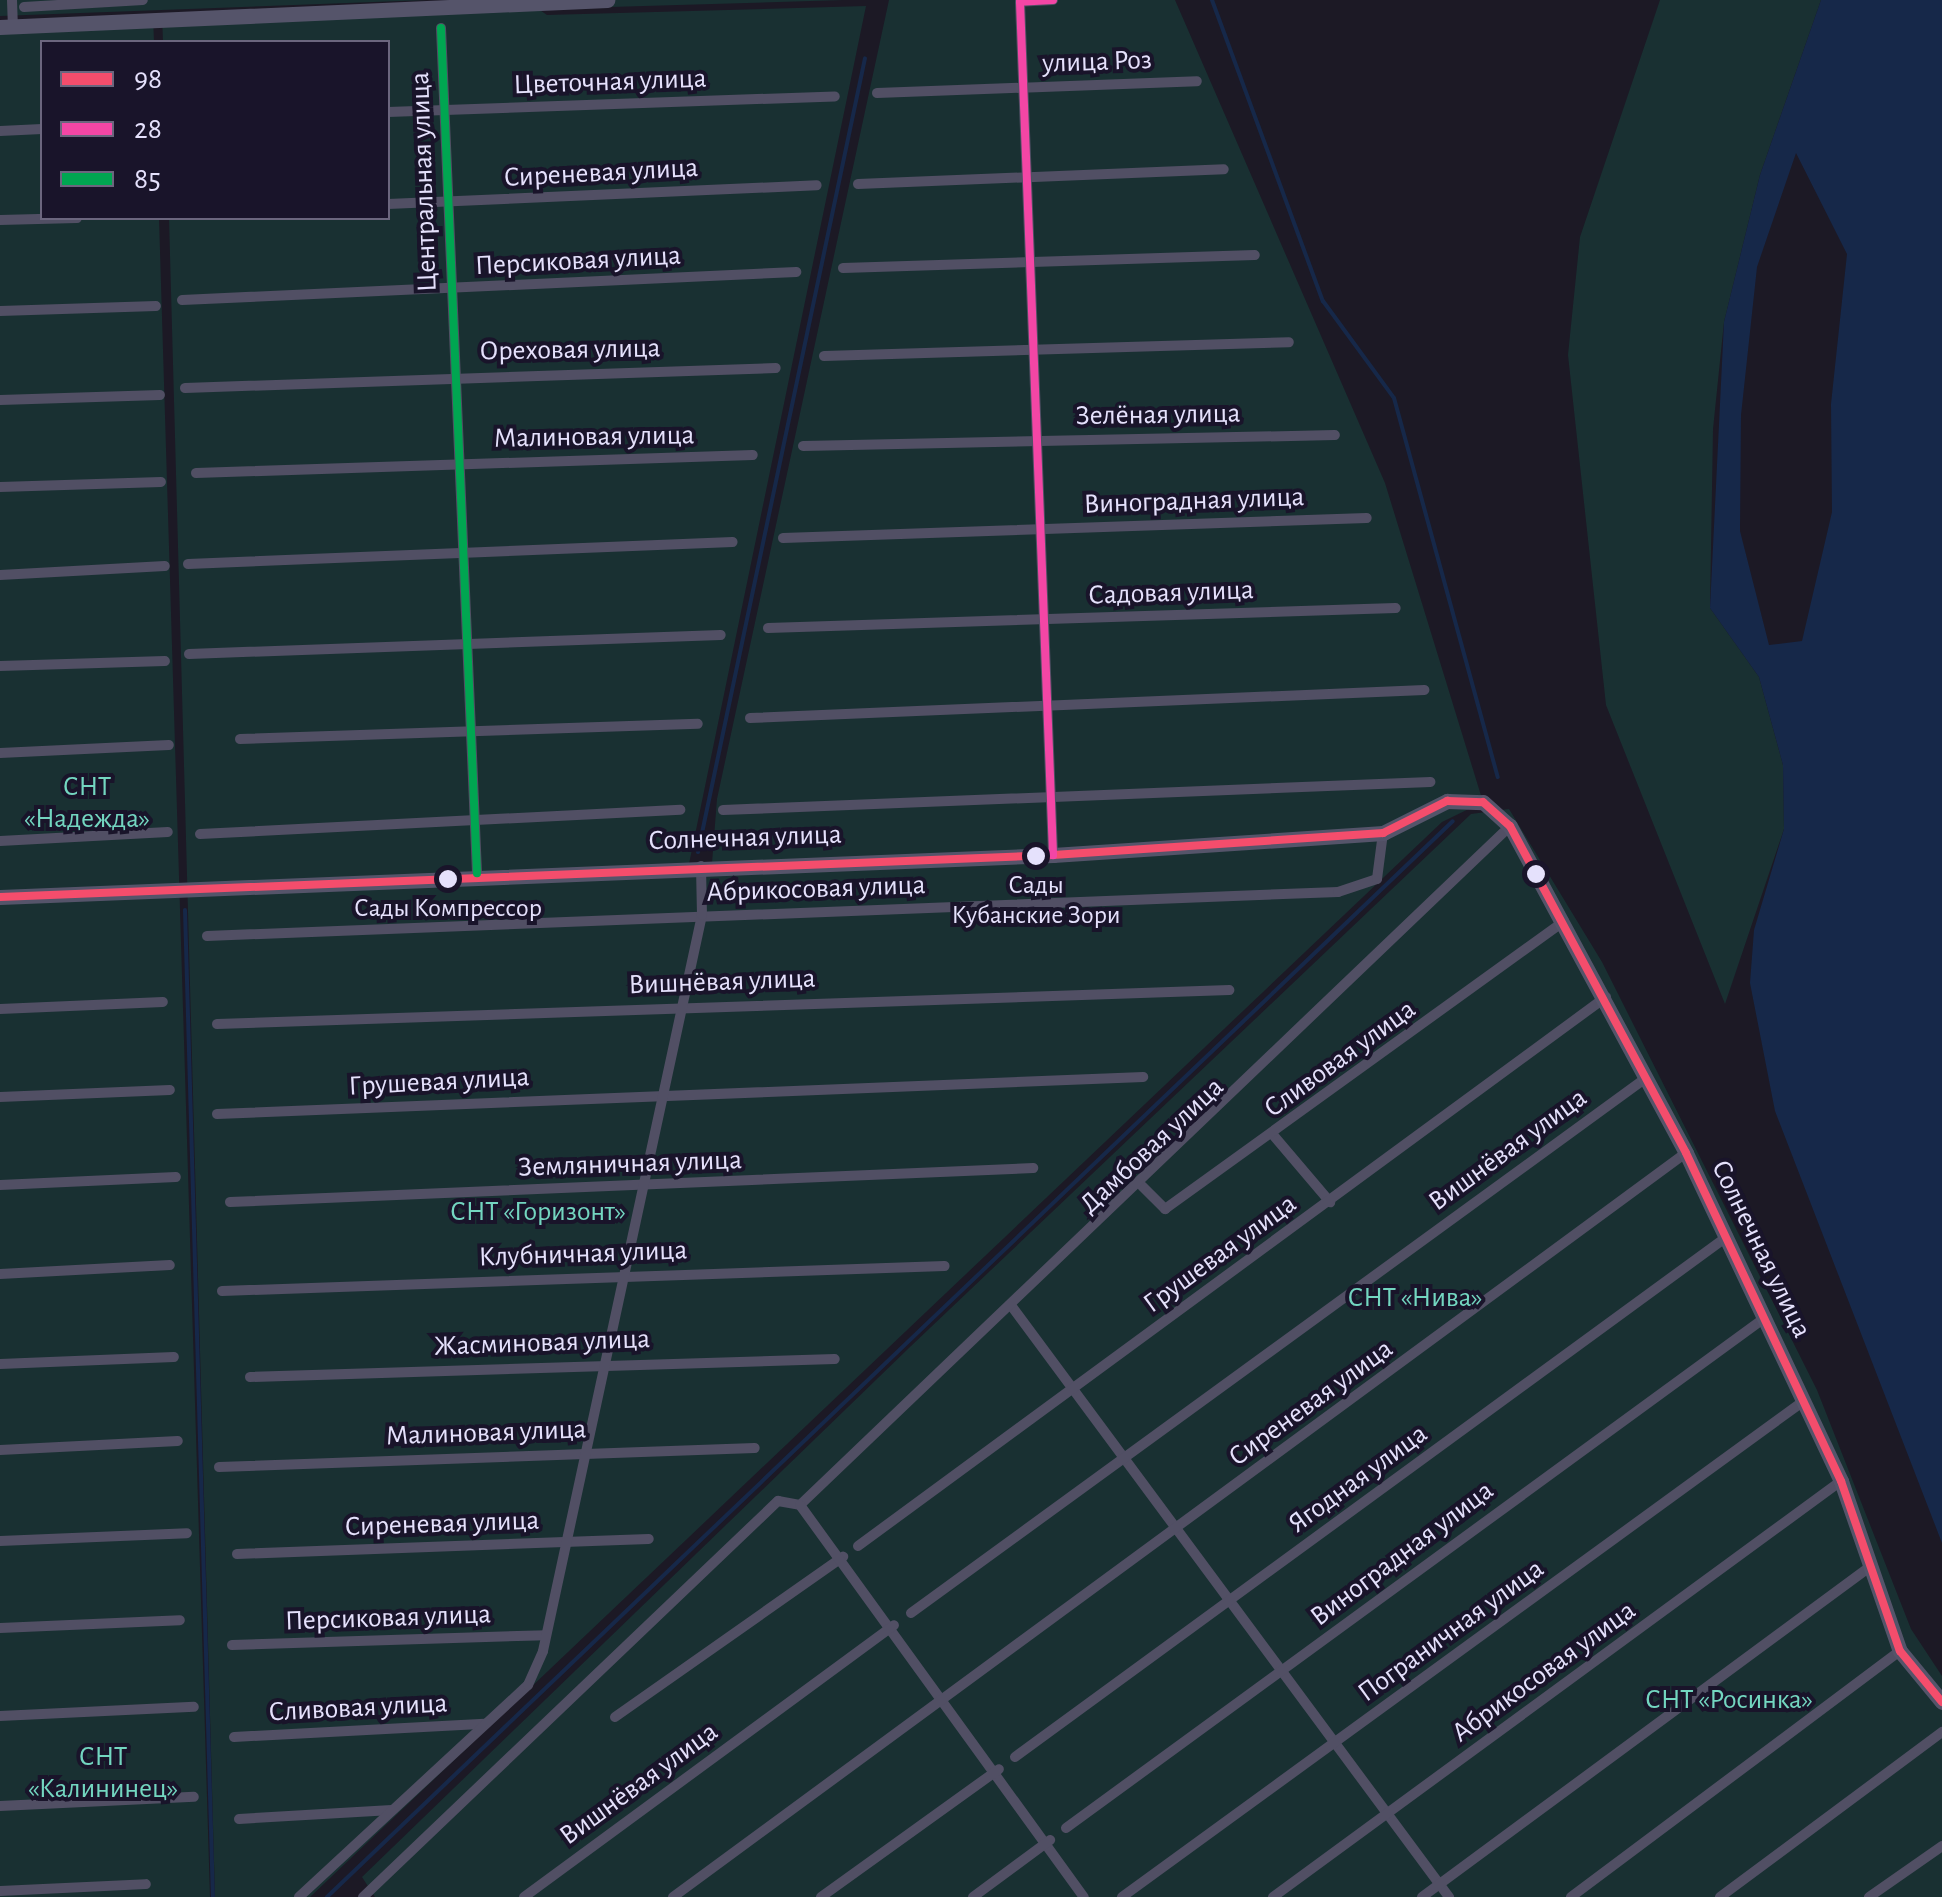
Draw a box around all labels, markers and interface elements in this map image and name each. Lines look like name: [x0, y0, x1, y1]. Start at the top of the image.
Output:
legend: [40, 40, 390, 220]
street label: улица Роз: [1042, 43, 1152, 81]
street label: Цветочная улица: [513, 62, 707, 102]
text: 98: [134, 64, 162, 94]
street label: Центральная улица: [403, 71, 445, 293]
text: 28: [134, 114, 162, 144]
street label: Сиреневая улица: [503, 151, 699, 195]
text: 85: [134, 164, 161, 194]
street label: Персиковая улица: [474, 239, 682, 283]
street label: Ореховая улица: [479, 332, 661, 368]
street label: Зелёная улица: [1075, 397, 1241, 433]
street label: Малиновая улица: [493, 418, 695, 456]
street label: Виноградная улица: [1083, 480, 1305, 522]
street label: Садовая улица: [1088, 573, 1254, 613]
park label: СНТ «Надежда»: [24, 770, 150, 836]
street label: Солнечная улица: [648, 818, 842, 858]
marker: Сады Кубанские Зори: [1026, 846, 1046, 866]
unlabelled marker: [1526, 864, 1546, 884]
street label: Абрикосовая улица: [706, 868, 926, 910]
marker: Сады Компрессор: [438, 869, 458, 889]
place label: Сады Кубанские Зори: [952, 870, 1120, 931]
place label: Сады Компрессор: [354, 893, 542, 925]
street label: Вишнёвая улица: [628, 962, 816, 1002]
street label: Сливовая улица: [1258, 993, 1422, 1125]
street label: Грушевая улица: [348, 1060, 530, 1104]
street label: Дамбовая улица: [1073, 1071, 1231, 1221]
street label: Вишнёвая улица: [1422, 1081, 1594, 1219]
street label: Земляничная улица: [517, 1143, 743, 1185]
street label: Солнечная улица: [1703, 1155, 1819, 1343]
street label: Грушевая улица: [1137, 1187, 1303, 1321]
park label: СНТ «Горизонт»: [450, 1195, 626, 1229]
street label: Клубничная улица: [478, 1234, 688, 1274]
park label: СНТ «Нива»: [1347, 1281, 1483, 1315]
street label: Жасминовая улица: [433, 1322, 651, 1364]
street label: Сиреневая улица: [1222, 1332, 1400, 1474]
street label: Малиновая улица: [385, 1413, 587, 1453]
street label: Ягодная улица: [1282, 1417, 1434, 1541]
street label: Виноградная улица: [1304, 1474, 1500, 1634]
street label: Сиреневая улица: [344, 1504, 540, 1544]
street label: Пограничная улица: [1351, 1552, 1551, 1710]
street label: Абрикосовая улица: [1446, 1594, 1642, 1750]
street label: Персиковая улица: [284, 1598, 492, 1638]
park label: СНТ «Росинка»: [1645, 1683, 1813, 1717]
street label: Сливовая улица: [268, 1687, 448, 1729]
street label: Вишнёвая улица: [553, 1715, 725, 1853]
park label: СНТ «Калининец»: [28, 1740, 178, 1806]

